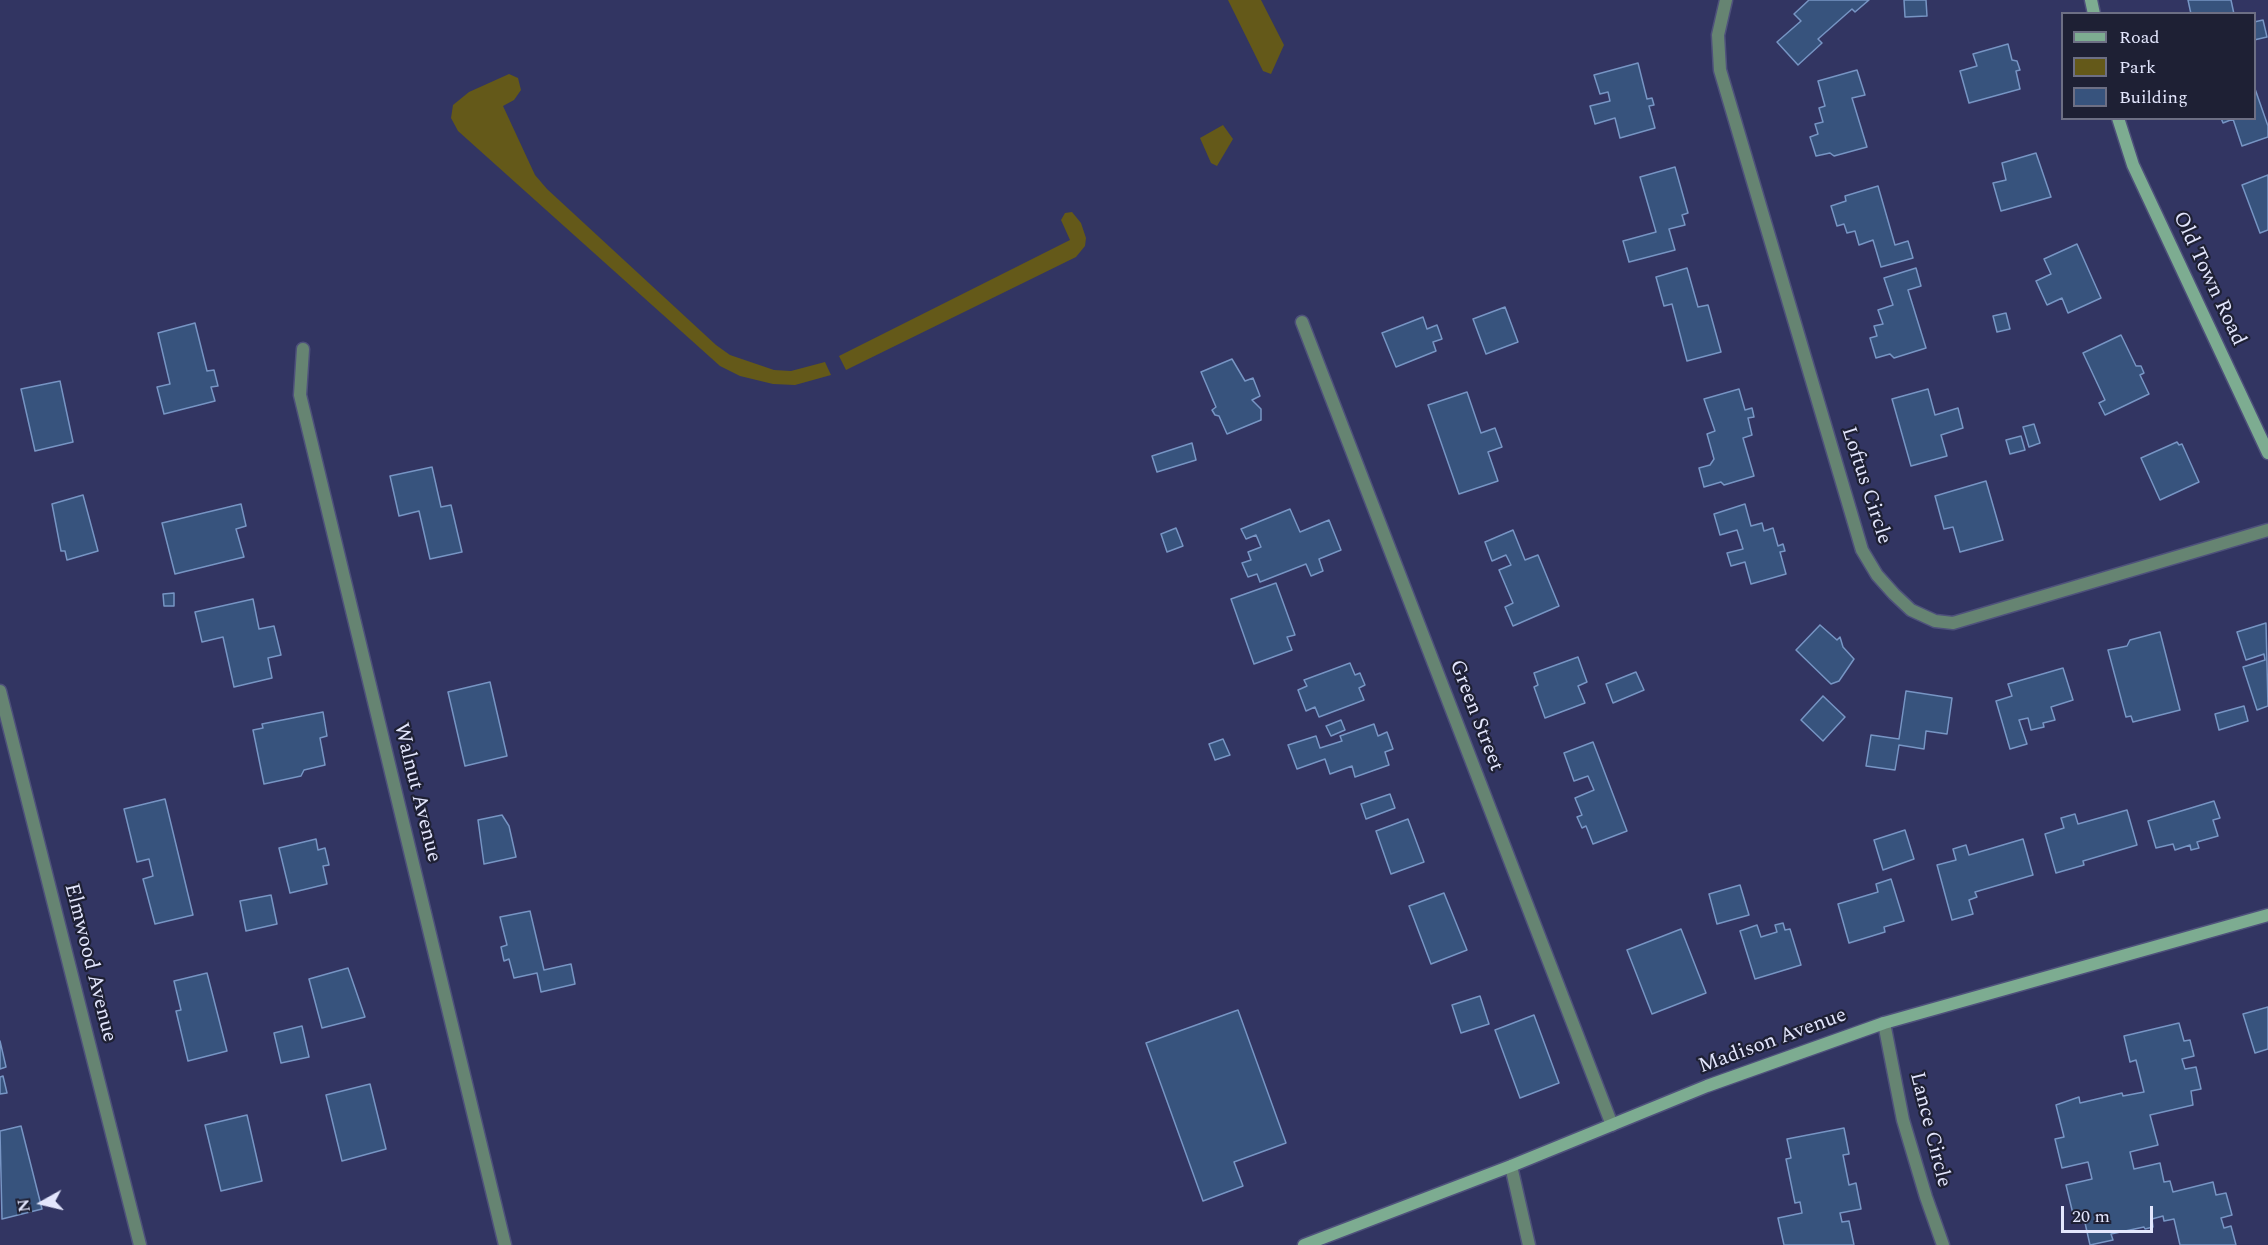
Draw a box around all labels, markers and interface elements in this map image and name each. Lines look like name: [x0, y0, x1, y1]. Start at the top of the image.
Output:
legend: [2061, 12, 2256, 120]
text: Road: [2119, 24, 2160, 51]
text: Park: [2119, 54, 2156, 81]
text: Building: [2119, 84, 2188, 111]
street label: Old Town Road: [2166, 208, 2250, 350]
street label: Loftus Circle: [1834, 424, 1896, 548]
street label: Green Street: [1442, 657, 1508, 775]
street label: Walnut Avenue: [387, 721, 445, 865]
street label: Elmwood Avenue: [57, 881, 121, 1045]
street label: Madison Avenue: [1695, 1003, 1851, 1081]
street label: Lance Circle: [1903, 1070, 1955, 1190]
north arrow: [12, 1173, 72, 1233]
scale bar: [2064, 1194, 2156, 1232]
text: N: [11, 1197, 37, 1214]
text: 20 m: [2072, 1203, 2110, 1230]

